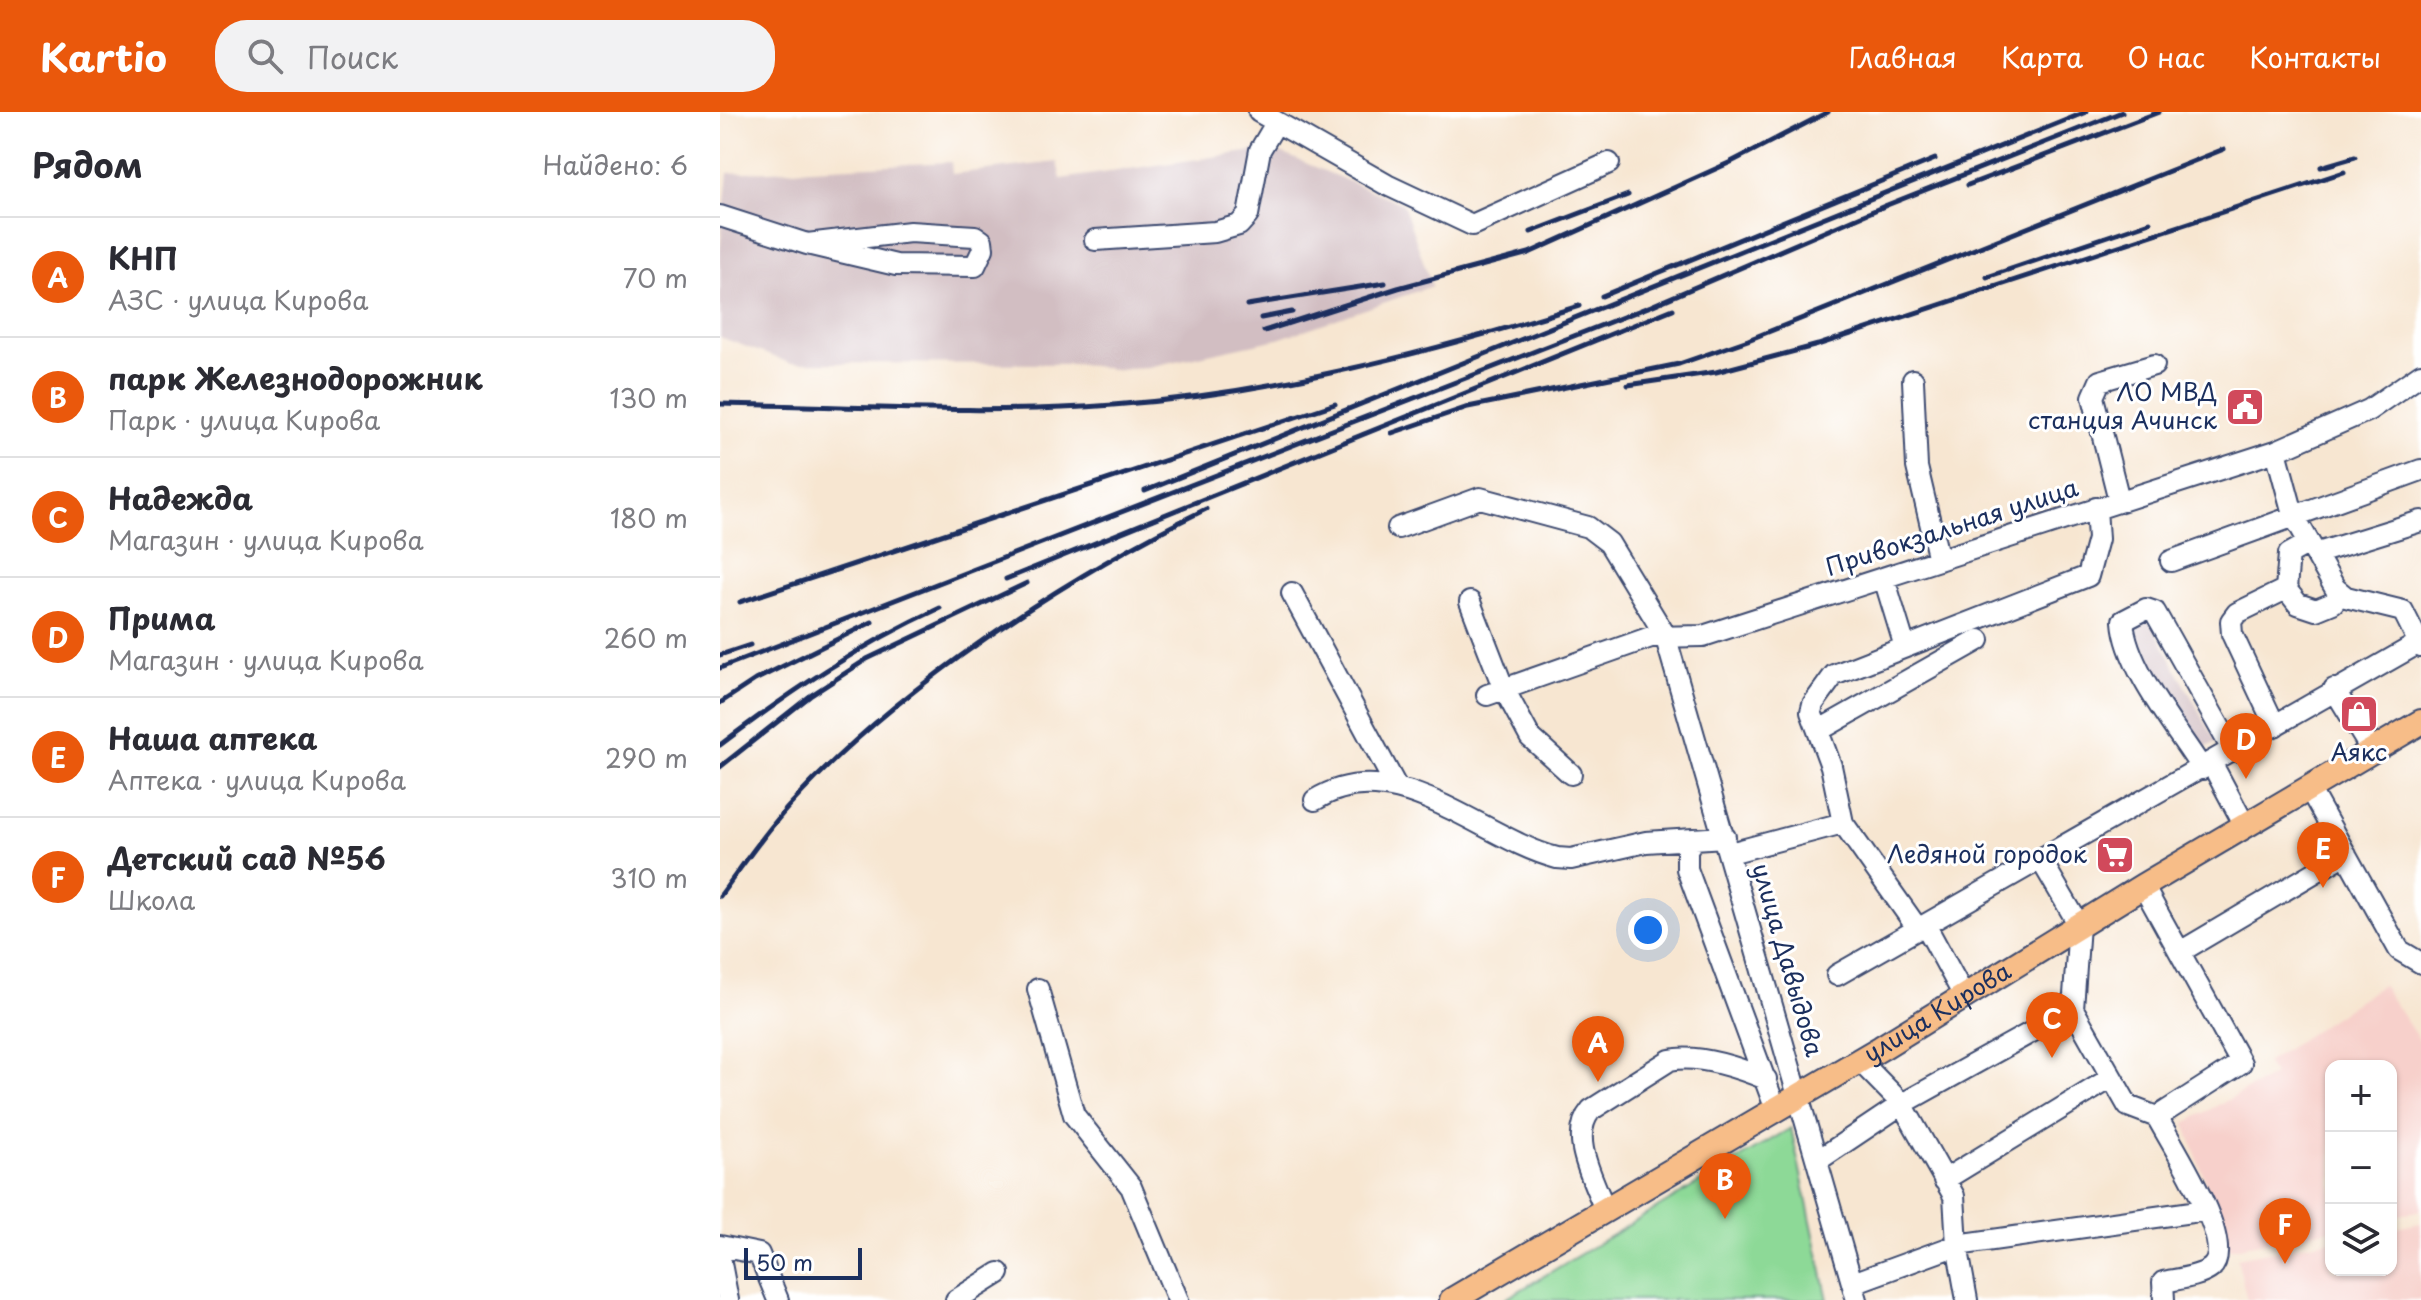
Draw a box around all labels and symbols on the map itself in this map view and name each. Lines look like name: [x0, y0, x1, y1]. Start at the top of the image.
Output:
place label: ЛО МВД станция Ачинск: [2028, 373, 2218, 437]
public building icon: ЛО МВД станция Ачинск: [2224, 386, 2266, 428]
street label: Привокзальная улица: [1820, 468, 2082, 584]
shop icon: Аякс: [2338, 693, 2380, 735]
pin: D: [2220, 713, 2272, 779]
place label: Аякс: [2331, 733, 2387, 769]
pin: E: [2297, 822, 2349, 888]
supermarket icon: Ледяной городок: [2094, 834, 2136, 876]
place label: Ледяной городок: [1887, 835, 2088, 871]
street label: улица Давыдова: [1744, 859, 1834, 1060]
your location: [1628, 910, 1668, 950]
street label: улица Кирова: [1856, 952, 2017, 1070]
pin: C: [2026, 992, 2078, 1058]
pin: A: [1572, 1016, 1624, 1082]
pin: B: [1699, 1153, 1751, 1219]
pin: F: [2259, 1198, 2311, 1264]
scale bar: [744, 1244, 862, 1280]

